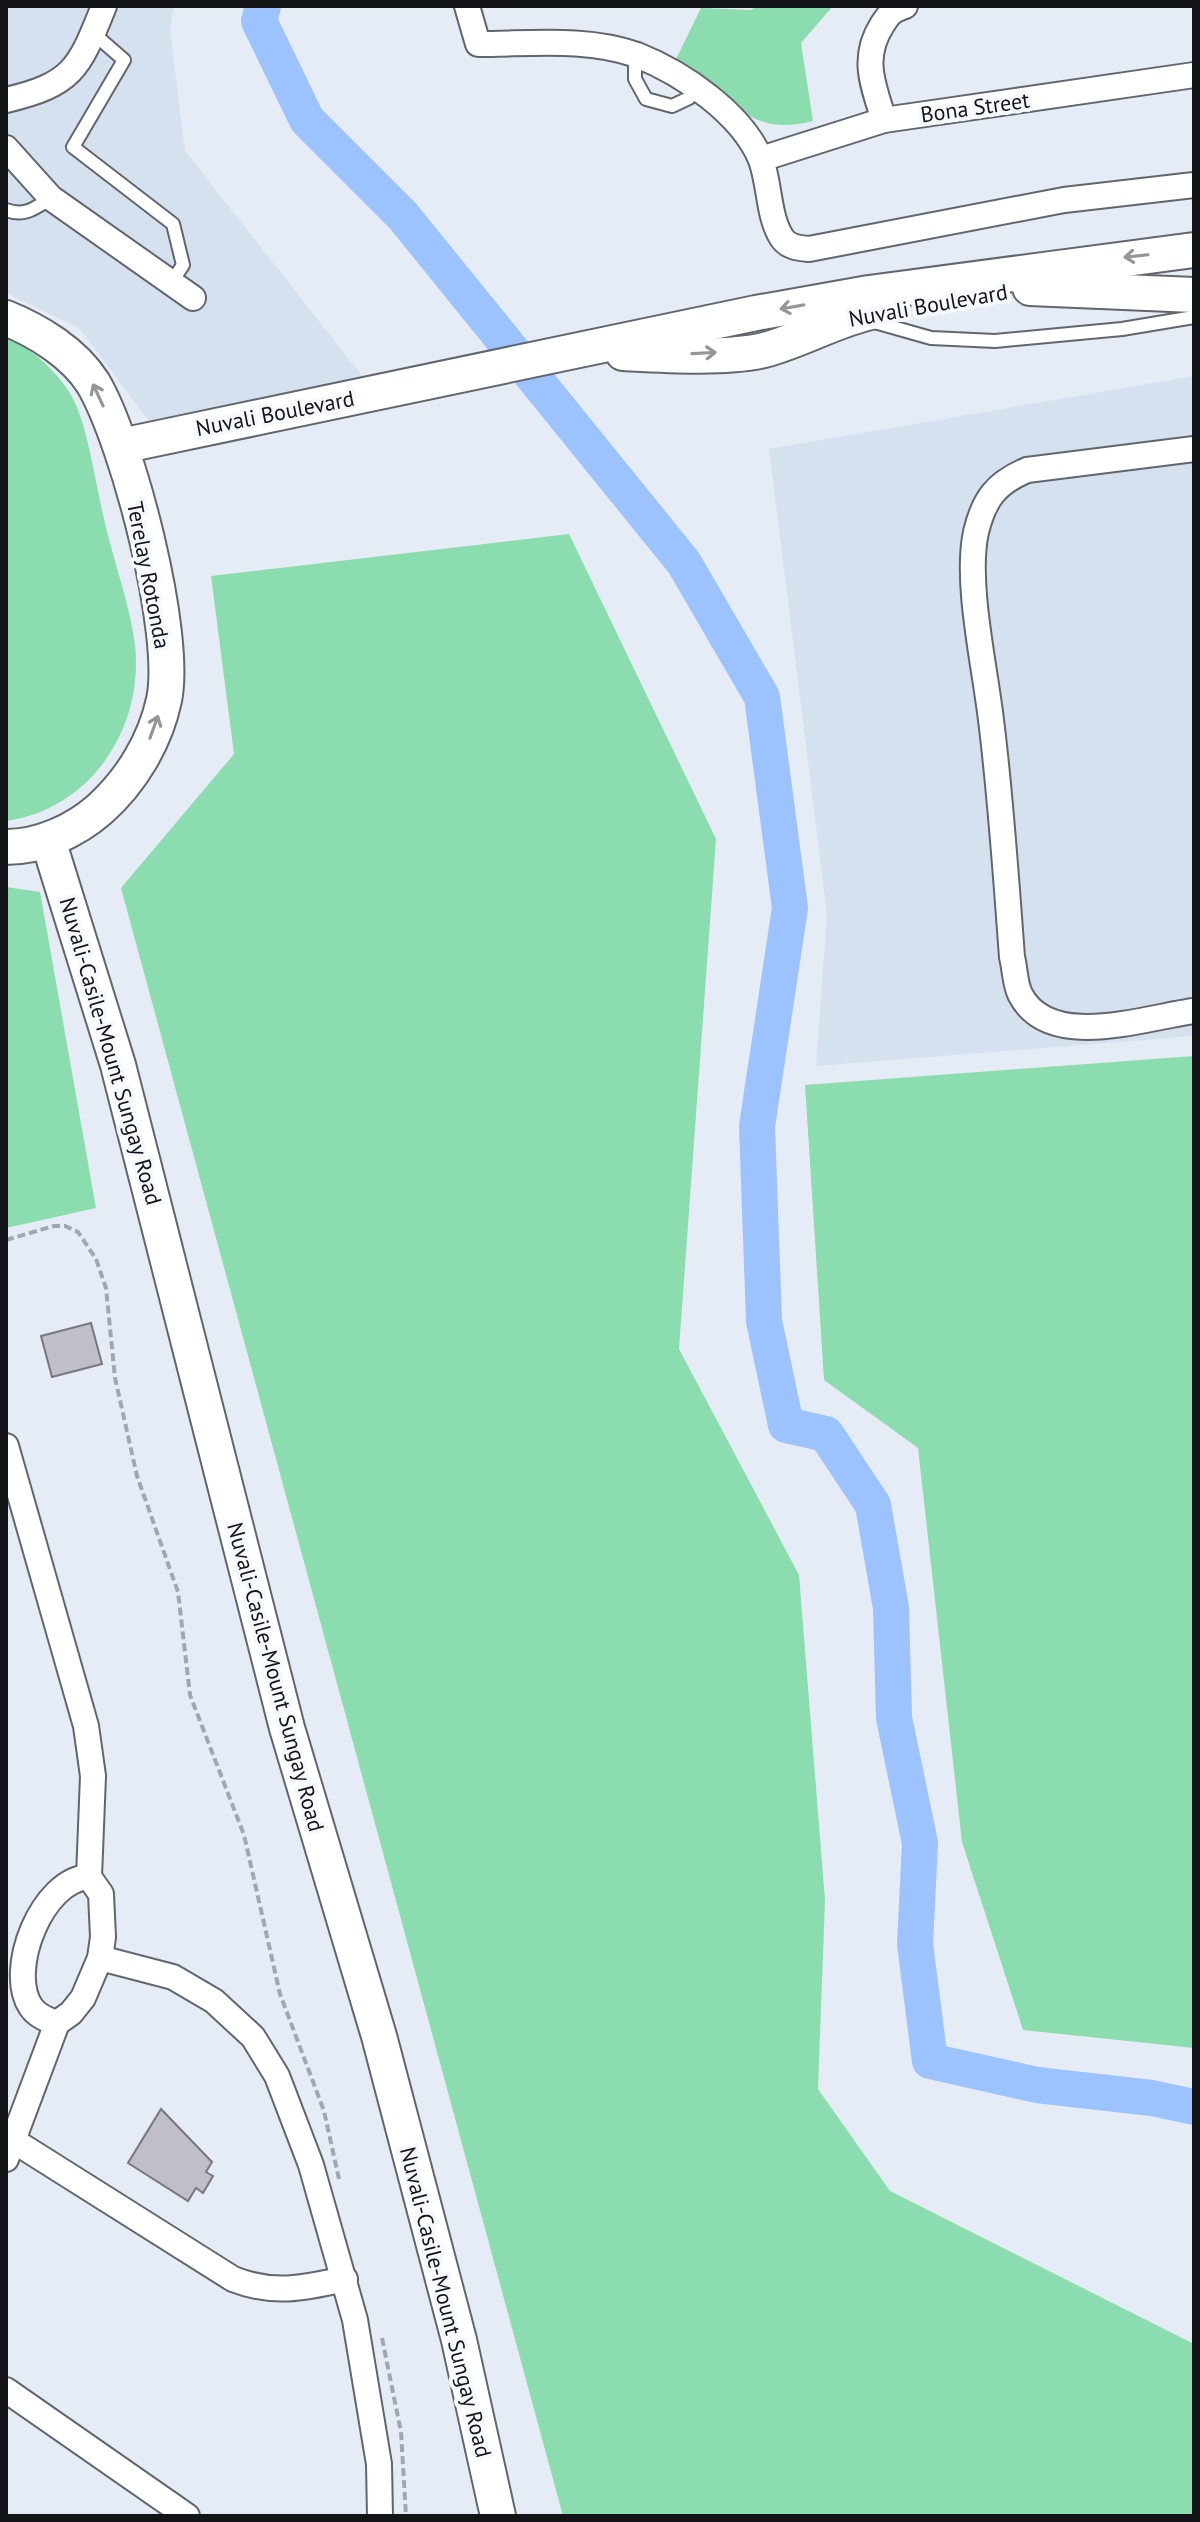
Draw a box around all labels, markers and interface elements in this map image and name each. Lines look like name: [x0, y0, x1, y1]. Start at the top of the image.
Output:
street label: Bona Street: [919, 85, 1032, 128]
one-way arrow: [1123, 248, 1150, 263]
street label: Nuvali Boulevard: [846, 277, 1010, 333]
one-way arrow: [780, 300, 806, 315]
one-way arrow: [690, 346, 717, 361]
one-way arrow: [90, 383, 105, 407]
street label: Nuvali Boulevard: [193, 384, 357, 442]
street label: Terelay Rotonda: [121, 499, 177, 651]
one-way arrow: [148, 715, 162, 740]
street label: Nuvali-Casile-Mount Sungay Road: [54, 894, 168, 1208]
street label: Nuvali-Casile-Mount Sungay Road: [221, 1519, 331, 1835]
street label: Nuvali-Casile-Mount Sungay Road: [394, 2144, 498, 2460]

